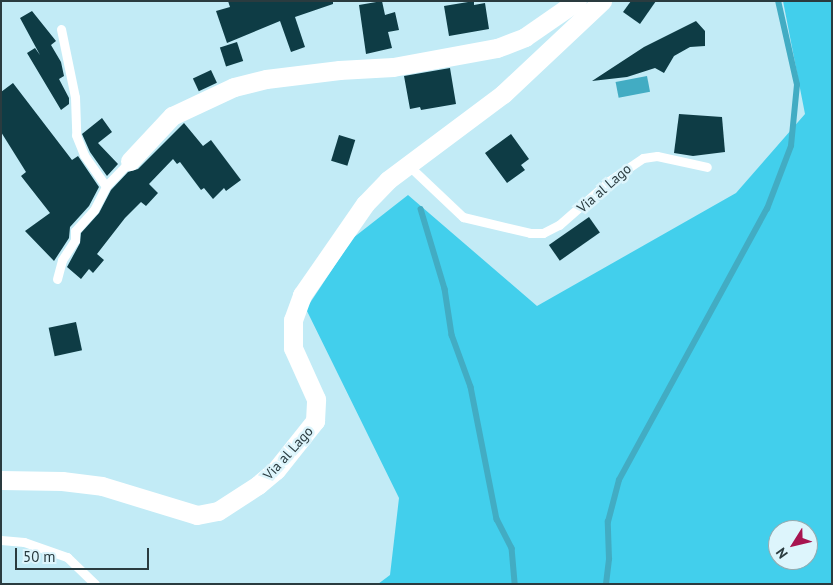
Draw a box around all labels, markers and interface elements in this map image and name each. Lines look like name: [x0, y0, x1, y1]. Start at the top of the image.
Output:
street label: Via al Lago: [574, 160, 634, 216]
street label: Via al Lago: [260, 423, 316, 483]
north arrow: [768, 520, 818, 570]
scale bar: [18, 538, 151, 570]
text: N: [772, 544, 792, 562]
text: 50 m: [23, 547, 56, 566]

